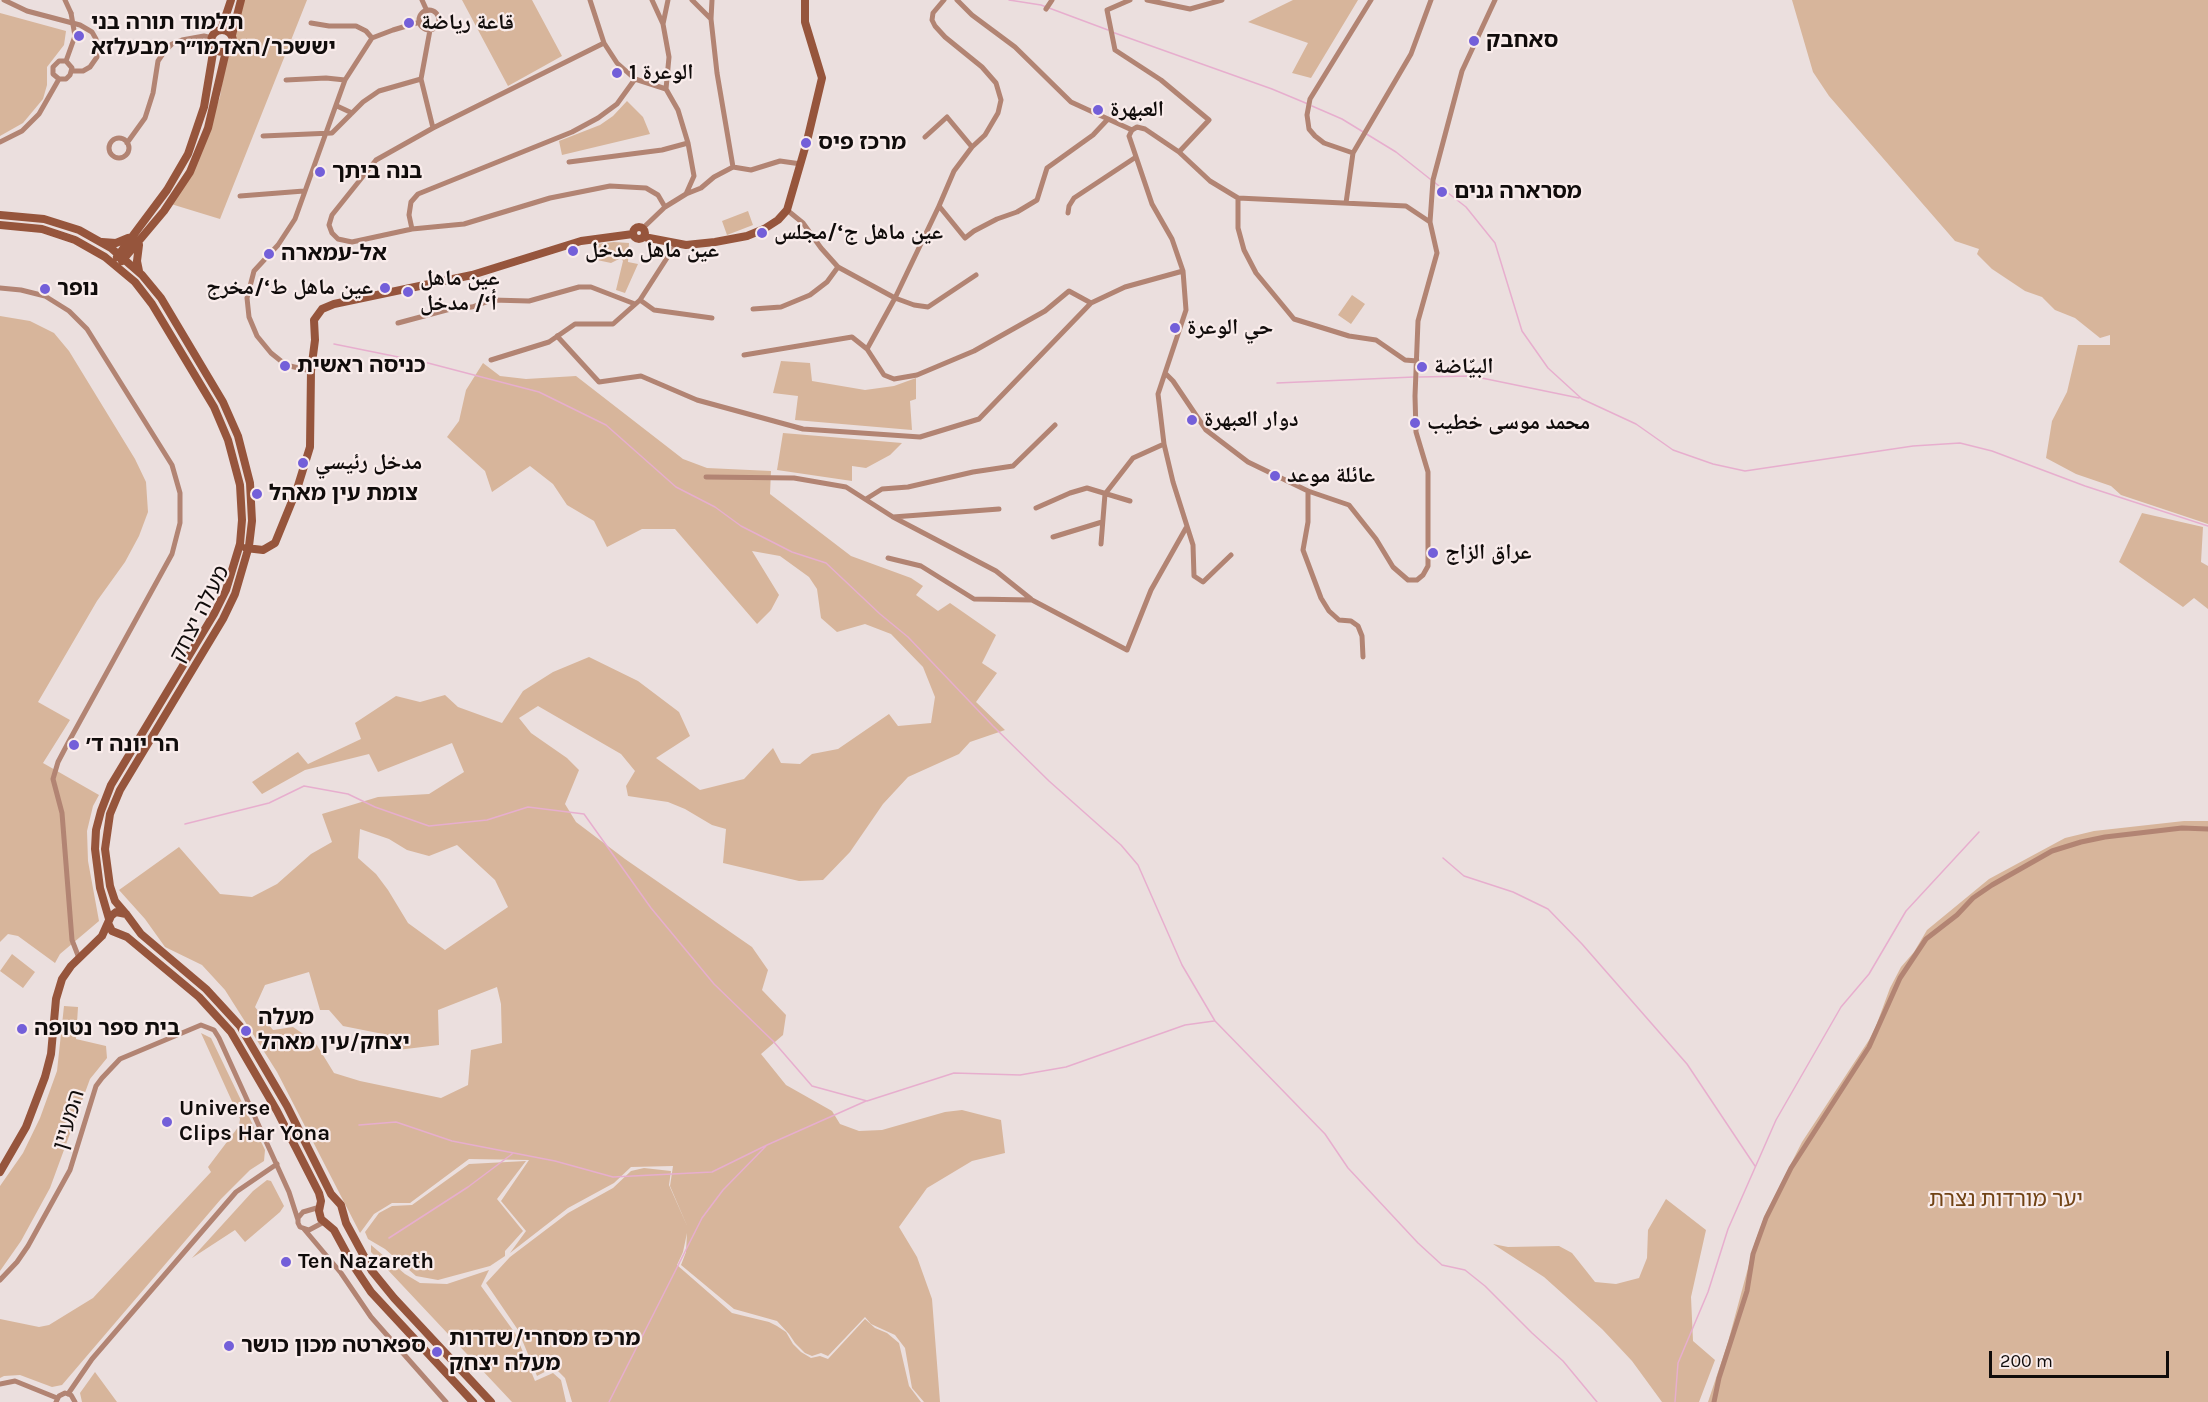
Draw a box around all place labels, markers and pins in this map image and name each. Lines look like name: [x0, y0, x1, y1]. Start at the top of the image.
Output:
place label: תלמוד תורה בני יששכר/האדמו״ר מבעלזא: [91, 10, 336, 62]
place label: قاعة رياضة: [421, 10, 514, 36]
marker: قاعة رياضة: [402, 16, 416, 30]
place label: סאחבק: [1486, 28, 1558, 54]
marker: תלמוד תורה בני יששכר/האדמו״ר מבעלזא: [72, 29, 86, 43]
marker: סאחבק: [1467, 34, 1481, 48]
place label: الوعرة 1: [629, 60, 694, 86]
marker: الوعرة 1: [610, 66, 624, 80]
place label: العبهرة: [1110, 97, 1164, 123]
marker: العبهرة: [1091, 103, 1105, 117]
place label: מרכז פיס: [818, 130, 906, 156]
marker: מרכז פיס: [799, 136, 813, 150]
place label: בנה ביתך: [332, 159, 422, 185]
marker: בנה ביתך: [313, 165, 327, 179]
place label: מסרארה גנים: [1454, 179, 1582, 205]
marker: מסרארה גנים: [1435, 185, 1449, 199]
place label: عين ماهل ج‘/مجلس: [774, 220, 943, 246]
marker: عين ماهل ج‘/مجلس: [755, 226, 769, 240]
place label: عين ماهل مدخل: [585, 238, 719, 264]
place label: אל-עמארה: [281, 241, 387, 267]
marker: عين ماهل مدخل: [566, 244, 580, 258]
marker: אל-עמארה: [262, 247, 276, 261]
place label: عين ماهل أ‘/ مدخل: [420, 266, 500, 318]
place label: عين ماهل ط‘/مخرج: [206, 275, 373, 301]
place label: נופר: [57, 276, 99, 302]
marker: عين ماهل ط‘/مخرج: [378, 281, 392, 295]
marker: נופר: [38, 282, 52, 296]
marker: عين ماهل أ‘/ مدخل: [401, 285, 415, 299]
place label: حي الوعرة: [1187, 315, 1273, 341]
marker: حي الوعرة: [1168, 321, 1182, 335]
place label: כניסה ראשית: [297, 353, 426, 379]
place label: البيّاضة: [1434, 354, 1493, 380]
marker: כניסה ראשית: [278, 359, 292, 373]
marker: البيّاضة: [1415, 360, 1429, 374]
place label: دوار العبهرة: [1204, 407, 1299, 433]
place label: محمد موسى خطيب: [1427, 410, 1590, 436]
marker: دوار العبهرة: [1185, 413, 1199, 427]
marker: محمد موسى خطيب: [1408, 416, 1422, 430]
place label: مدخل رئيسي: [315, 450, 422, 476]
marker: مدخل رئيسي: [296, 456, 310, 470]
place label: عائلة موعد: [1287, 463, 1375, 489]
marker: عائلة موعد: [1268, 469, 1282, 483]
place label: צומת עין מאהל: [269, 481, 418, 507]
marker: צומת עין מאהל: [250, 487, 264, 501]
place label: عراق الزاج: [1445, 540, 1532, 566]
marker: عراق الزاج: [1426, 546, 1440, 560]
place label: הר יונה ד׳: [86, 732, 179, 758]
marker: הר יונה ד׳: [67, 738, 81, 752]
place label: מעלה יצחק/עין מאהל: [258, 1005, 410, 1056]
place label: בית ספר נטופה: [34, 1016, 180, 1042]
marker: בית ספר נטופה: [15, 1022, 29, 1036]
marker: מעלה יצחק/עין מאהל: [239, 1024, 253, 1038]
place label: Universe Clips Har Yona: [179, 1096, 330, 1148]
marker: Universe Clips Har Yona: [160, 1115, 174, 1129]
place label: Ten Nazareth: [298, 1249, 434, 1275]
marker: Ten Nazareth: [279, 1255, 293, 1269]
place label: מרכז מסחרי/שדרות מעלה יצחק: [449, 1326, 641, 1378]
place label: ספארטה מכון כושר: [241, 1333, 426, 1359]
marker: ספארטה מכון כושר: [222, 1339, 236, 1353]
marker: מרכז מסחרי/שדרות מעלה יצחק: [430, 1345, 444, 1359]

